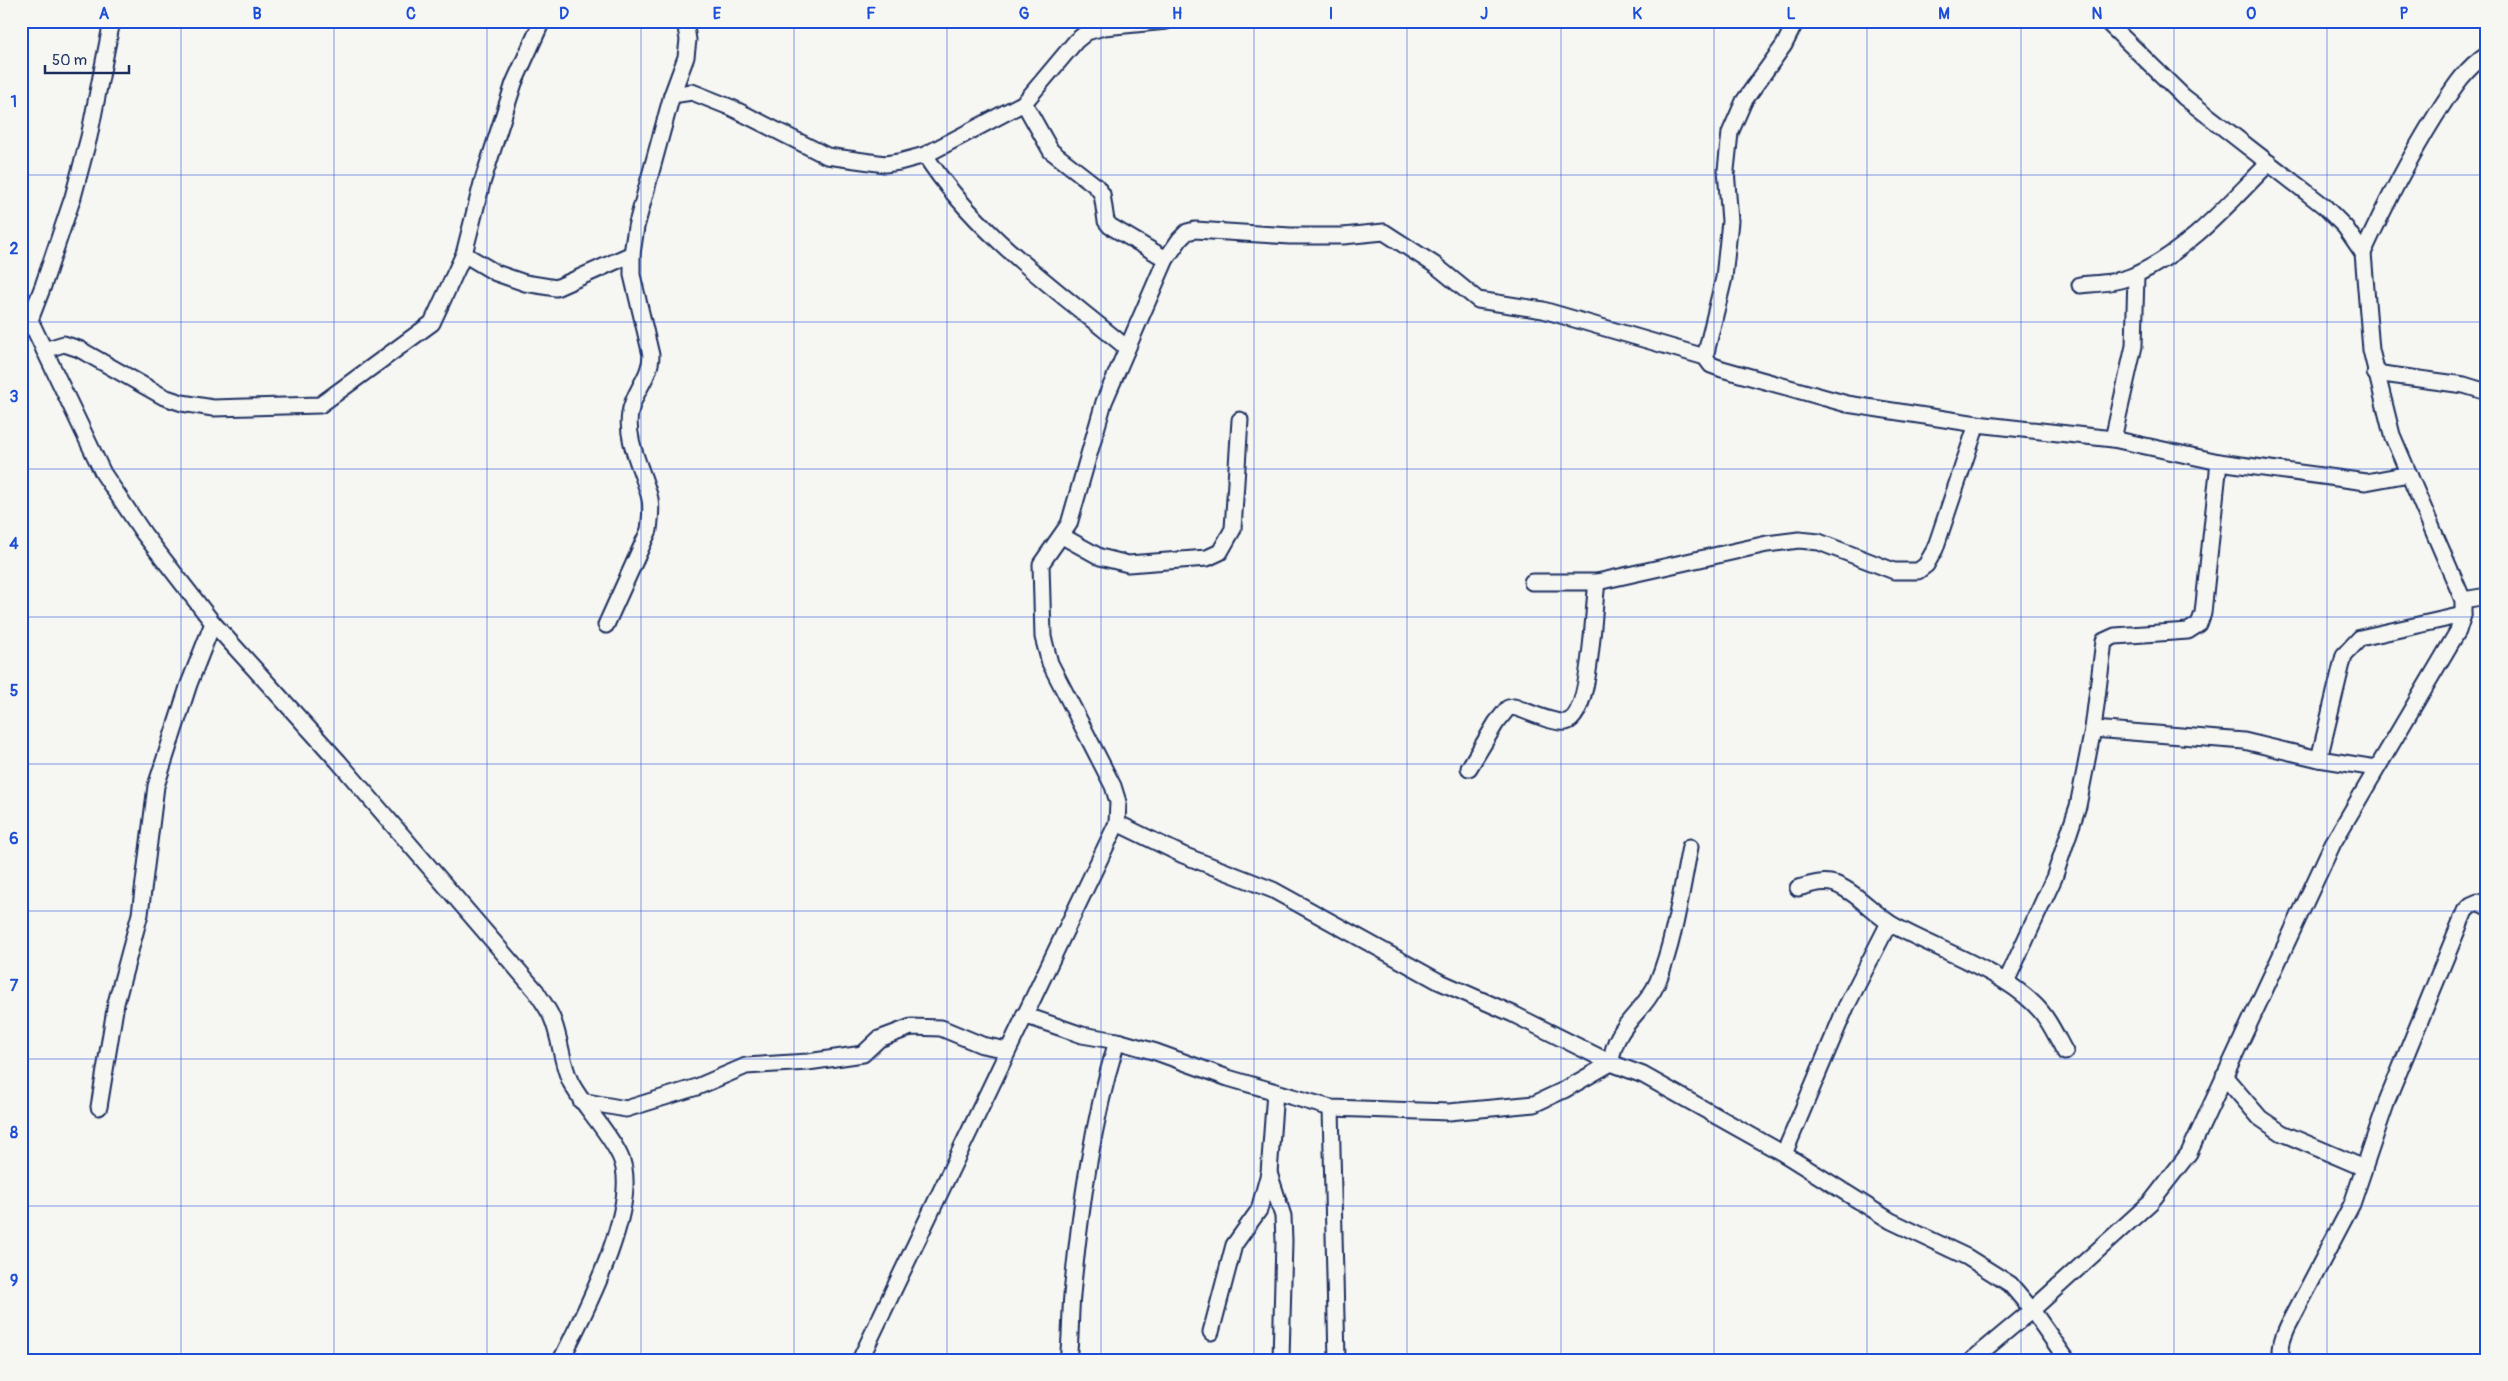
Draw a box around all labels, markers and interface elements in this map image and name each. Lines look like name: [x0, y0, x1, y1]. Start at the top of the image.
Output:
text: A: [99, 4, 110, 24]
text: B: [252, 4, 262, 24]
text: C: [406, 4, 416, 24]
text: D: [559, 4, 569, 24]
text: E: [713, 4, 722, 24]
text: F: [866, 4, 876, 24]
text: G: [1019, 4, 1030, 24]
text: H: [1172, 4, 1182, 24]
text: I: [1329, 4, 1333, 24]
text: J: [1480, 4, 1488, 24]
text: K: [1632, 4, 1642, 24]
text: L: [1786, 4, 1796, 24]
text: M: [1938, 4, 1950, 24]
text: N: [2092, 4, 2103, 24]
text: O: [2246, 4, 2256, 24]
text: P: [2400, 4, 2409, 24]
scale bar: [45, 42, 129, 74]
text: 50 m: [52, 51, 87, 70]
text: 1: [11, 92, 17, 112]
text: 2: [10, 239, 19, 259]
text: 3: [10, 387, 19, 407]
text: 4: [9, 534, 19, 554]
text: 5: [10, 681, 19, 701]
text: 6: [9, 829, 19, 849]
text: 7: [10, 976, 19, 996]
text: 8: [10, 1123, 18, 1143]
text: 9: [10, 1271, 18, 1291]

